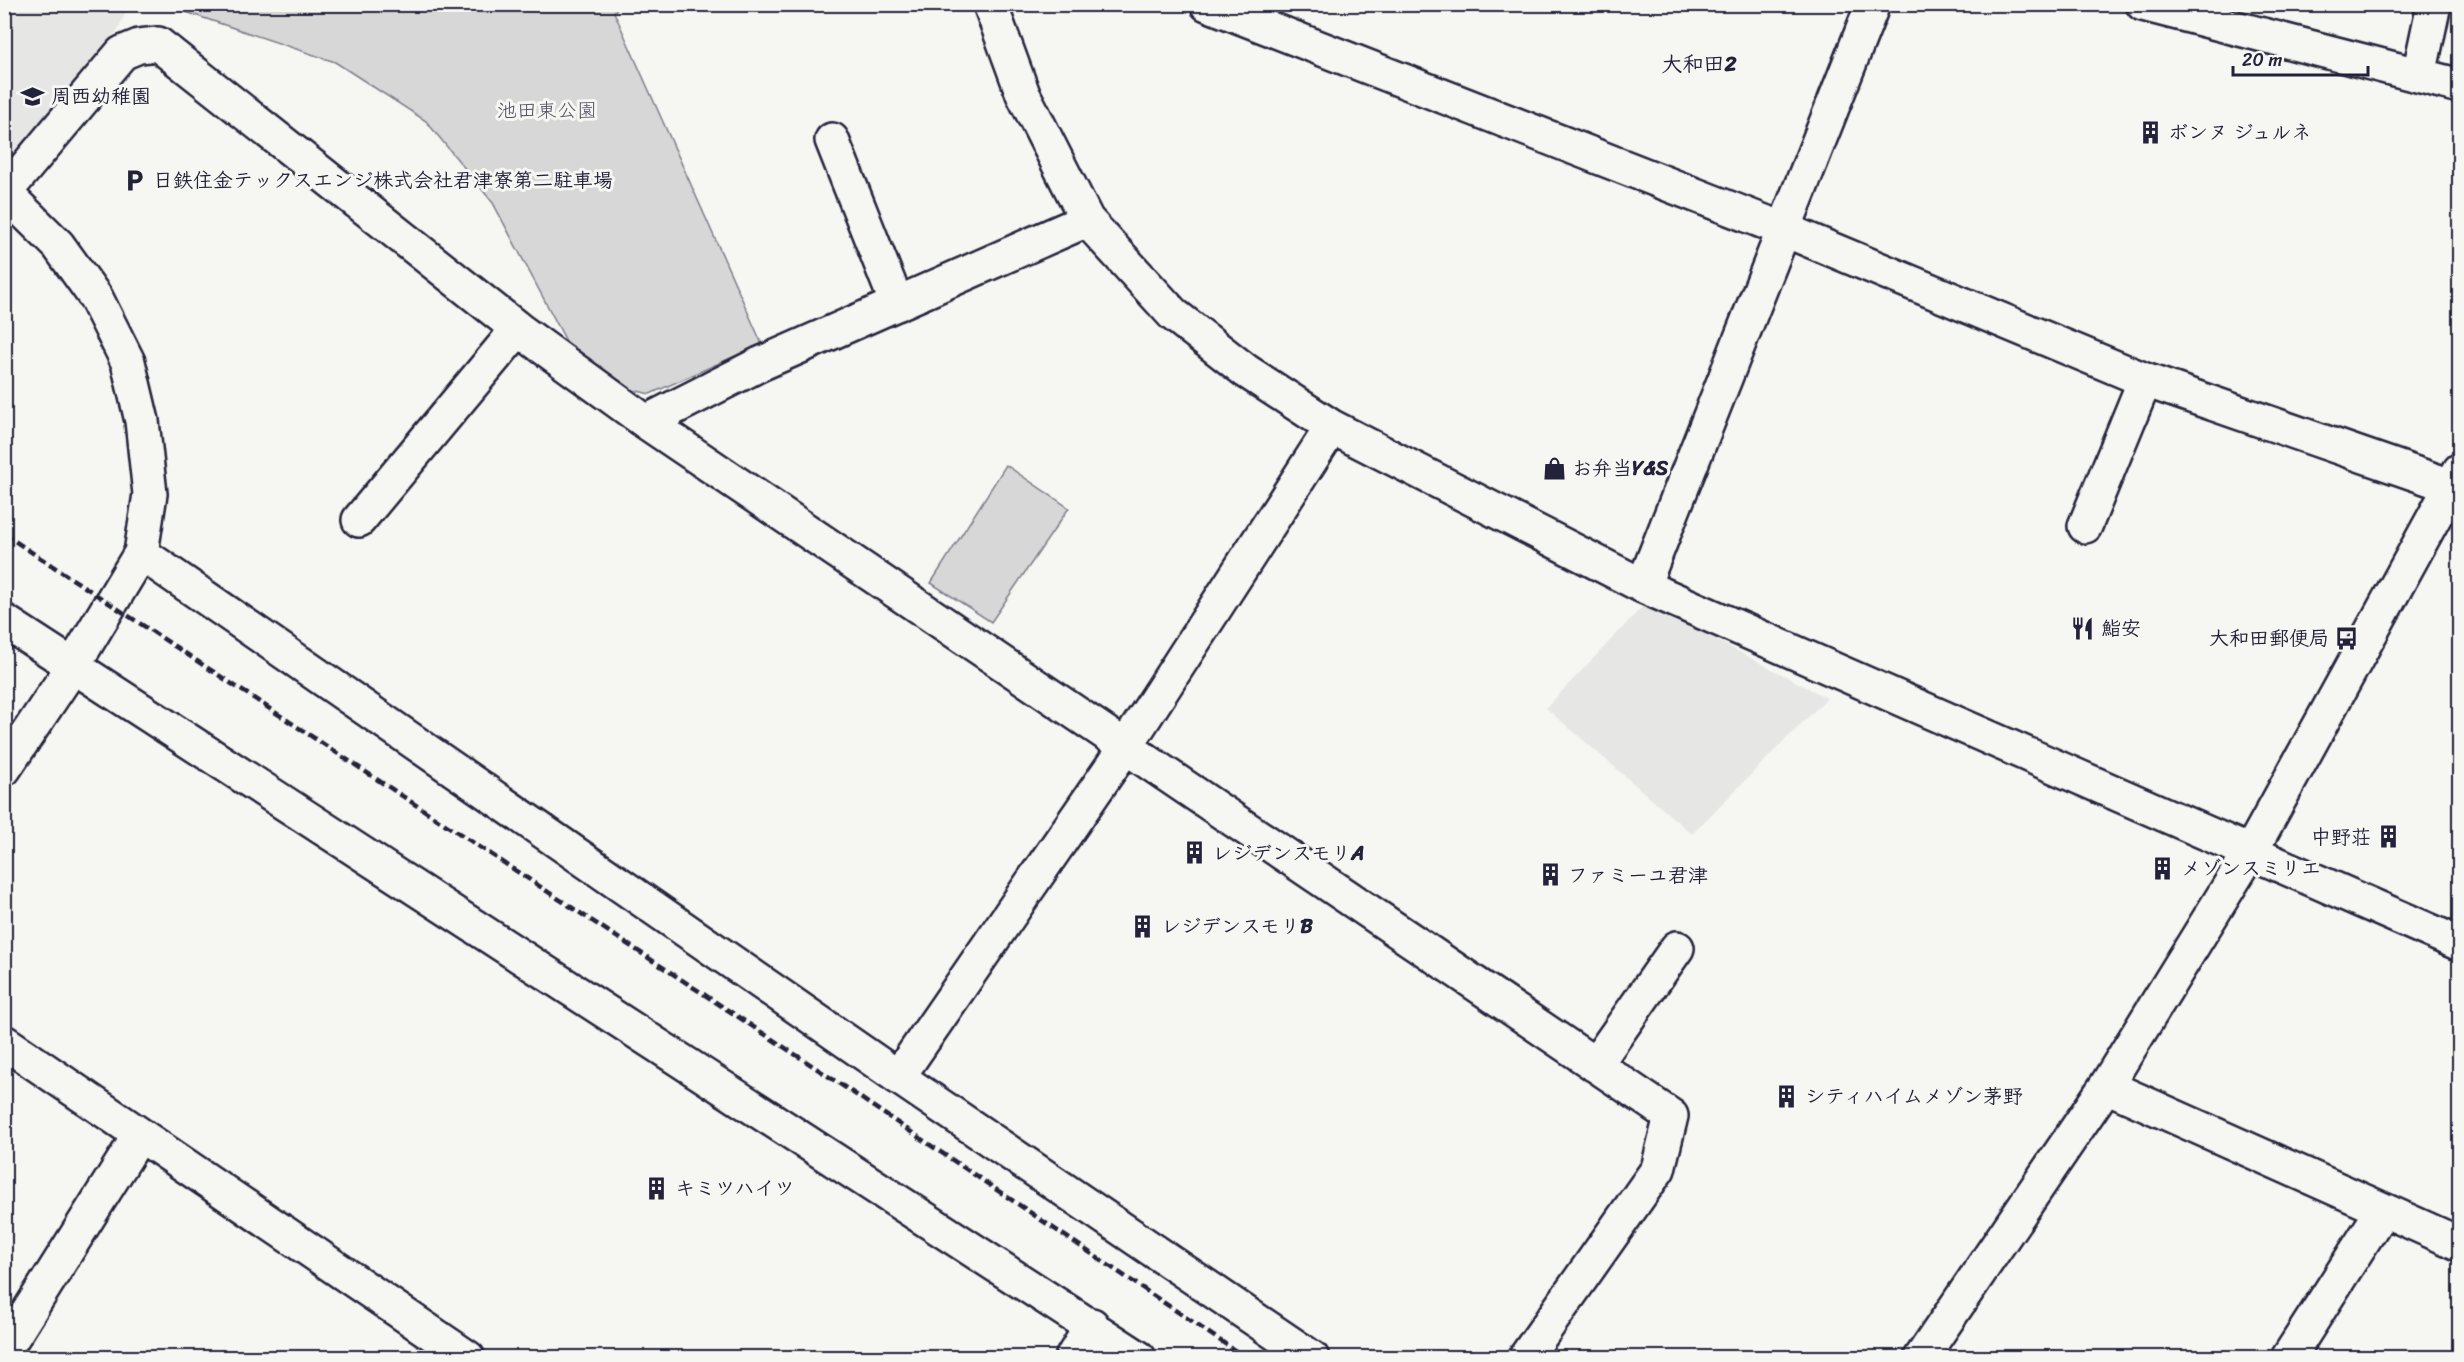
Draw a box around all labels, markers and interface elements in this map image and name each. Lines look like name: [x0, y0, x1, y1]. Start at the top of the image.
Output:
scale bar: [2233, 39, 2368, 77]
text: 20 m: [2242, 44, 2282, 76]
district label: 大和田2: [1661, 45, 1737, 83]
place label: 周西幼稚園: [51, 79, 151, 114]
school or university icon: 周西幼稚園: [20, 83, 46, 109]
park label: 池田東公園: [497, 93, 597, 128]
place label: ボンヌ ジュルネ: [2168, 115, 2312, 150]
building icon: ボンヌ ジュルネ: [2137, 119, 2163, 145]
place label: 日鉄住金テックスエンジ株式会社君津寮第二駐車場: [153, 163, 613, 198]
parking icon: 日鉄住金テックスエンジ株式会社君津寮第二駐車場: [122, 167, 148, 193]
place label: お弁当Y&S: [1572, 451, 1669, 486]
shop icon: お弁当Y&S: [1541, 455, 1567, 481]
place label: 鮨安: [2101, 611, 2141, 646]
restaurant icon: 鮨安: [2070, 615, 2096, 641]
place label: 大和田郵便局: [2209, 621, 2329, 656]
bus stop icon: 大和田郵便局: [2334, 625, 2360, 651]
place label: 中野荘: [2311, 820, 2371, 855]
building icon: 中野荘: [2376, 824, 2402, 850]
place label: レジデンスモリA: [1212, 836, 1364, 871]
building icon: レジデンスモリA: [1181, 840, 1207, 866]
place label: メゾンスミリエ: [2181, 851, 2321, 886]
building icon: メゾンスミリエ: [2150, 855, 2176, 881]
place label: ファミーユ君津: [1568, 858, 1708, 893]
building icon: ファミーユ君津: [1537, 862, 1563, 888]
place label: レジデンスモリB: [1161, 909, 1313, 944]
building icon: レジデンスモリB: [1130, 913, 1156, 939]
place label: シティハイムメゾン茅野: [1805, 1079, 2023, 1114]
building icon: シティハイムメゾン茅野: [1774, 1083, 1800, 1109]
place label: キミツハイツ: [675, 1171, 795, 1206]
building icon: キミツハイツ: [644, 1175, 670, 1201]

